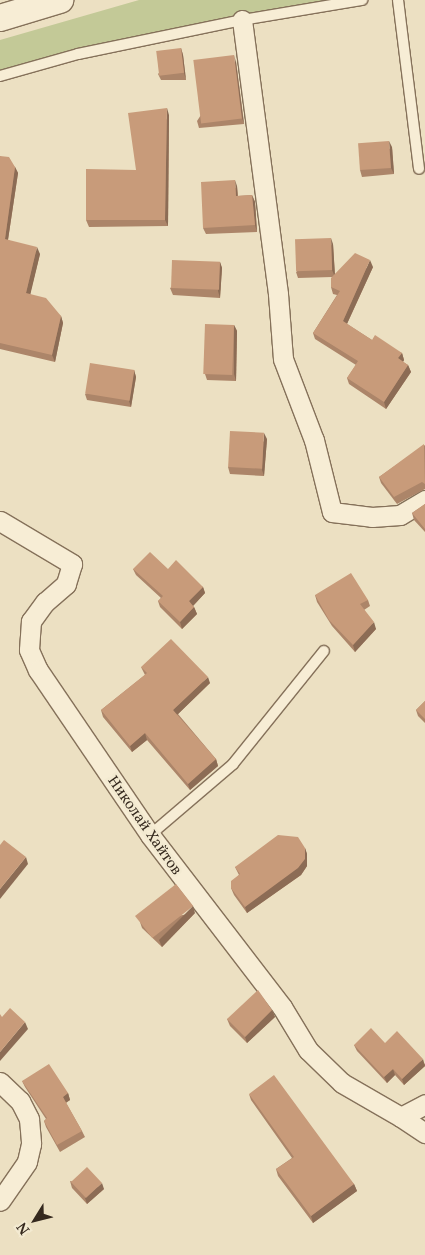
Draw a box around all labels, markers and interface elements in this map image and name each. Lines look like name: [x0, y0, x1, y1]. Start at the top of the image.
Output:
street label: Николай Хайтов: [105, 772, 185, 878]
north arrow: [10, 1195, 60, 1245]
text: N: [12, 1219, 33, 1239]

